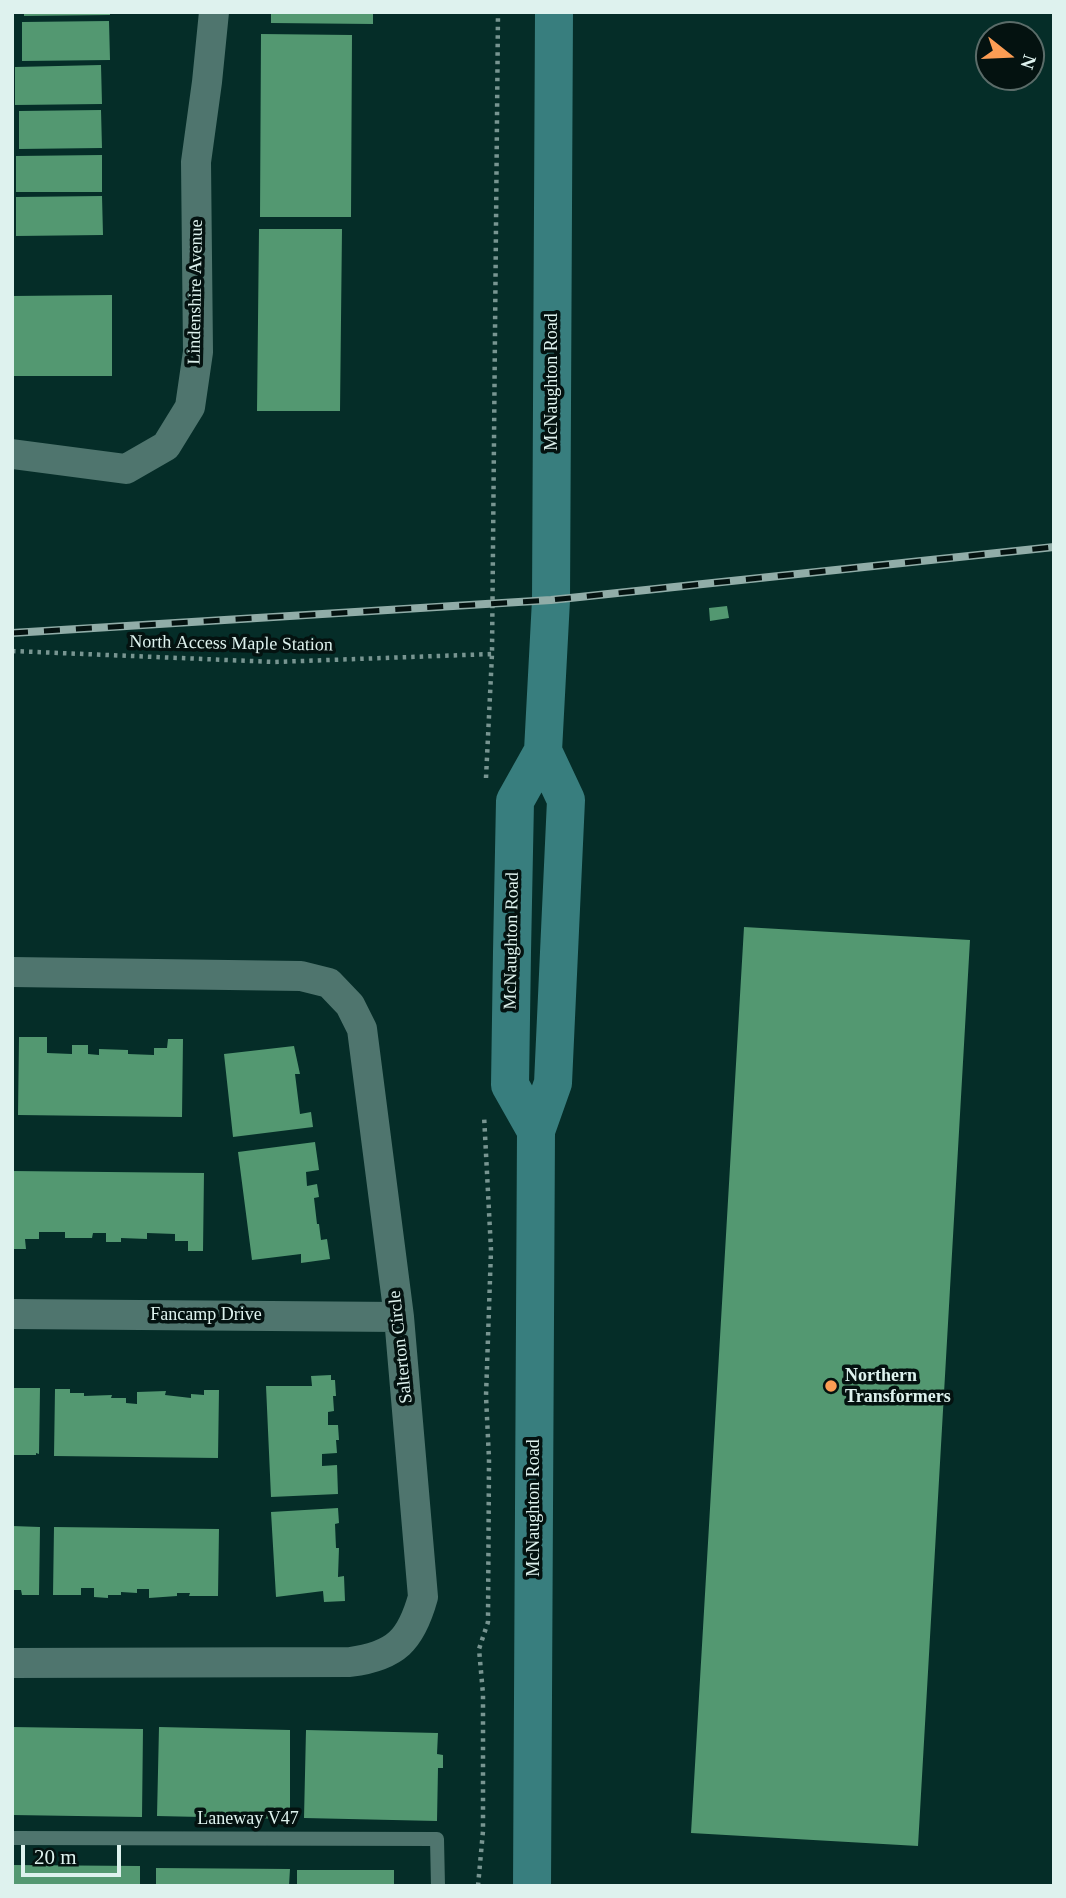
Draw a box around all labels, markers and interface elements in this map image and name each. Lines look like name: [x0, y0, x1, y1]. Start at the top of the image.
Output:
north arrow: [975, 21, 1045, 91]
text: N: [1016, 52, 1041, 72]
street label: Lindenshire Avenue: [184, 219, 208, 365]
street label: McNaughton Road: [541, 313, 563, 451]
street label: North Access Maple Station: [129, 631, 333, 657]
street label: McNaughton Road: [500, 872, 524, 1010]
street label: Salterton Circle: [384, 1289, 418, 1405]
street label: Fancamp Drive: [150, 1304, 262, 1326]
place label: Northern Transformers: [845, 1365, 951, 1408]
marker: Northern Transformers: [823, 1378, 839, 1394]
street label: McNaughton Road: [523, 1439, 545, 1577]
street label: Laneway V47: [197, 1808, 299, 1830]
scale bar: [24, 1832, 124, 1876]
text: 20 m: [34, 1845, 77, 1869]

